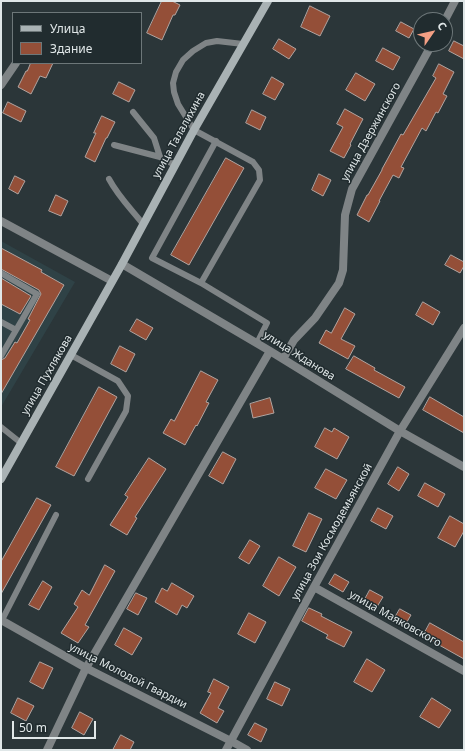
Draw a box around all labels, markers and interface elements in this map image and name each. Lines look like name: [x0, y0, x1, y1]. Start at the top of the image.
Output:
legend: [12, 12, 142, 64]
north arrow: [413, 12, 453, 52]
text: С: [434, 18, 451, 33]
text: Улица: [50, 20, 85, 37]
text: Здание: [50, 40, 92, 57]
street label: улица Дзержинского: [338, 80, 404, 184]
street label: улица Талалихина: [150, 89, 208, 181]
street label: улица Жданова: [261, 329, 337, 383]
street label: улица Пухлякова: [19, 332, 75, 418]
street label: улица Зои Космодемьянской: [289, 461, 375, 603]
street label: улица Маяковского: [346, 588, 444, 650]
street label: улица Молодой Гвардии: [67, 640, 189, 712]
scale bar: [14, 713, 98, 739]
text: 50 m: [19, 719, 47, 736]

